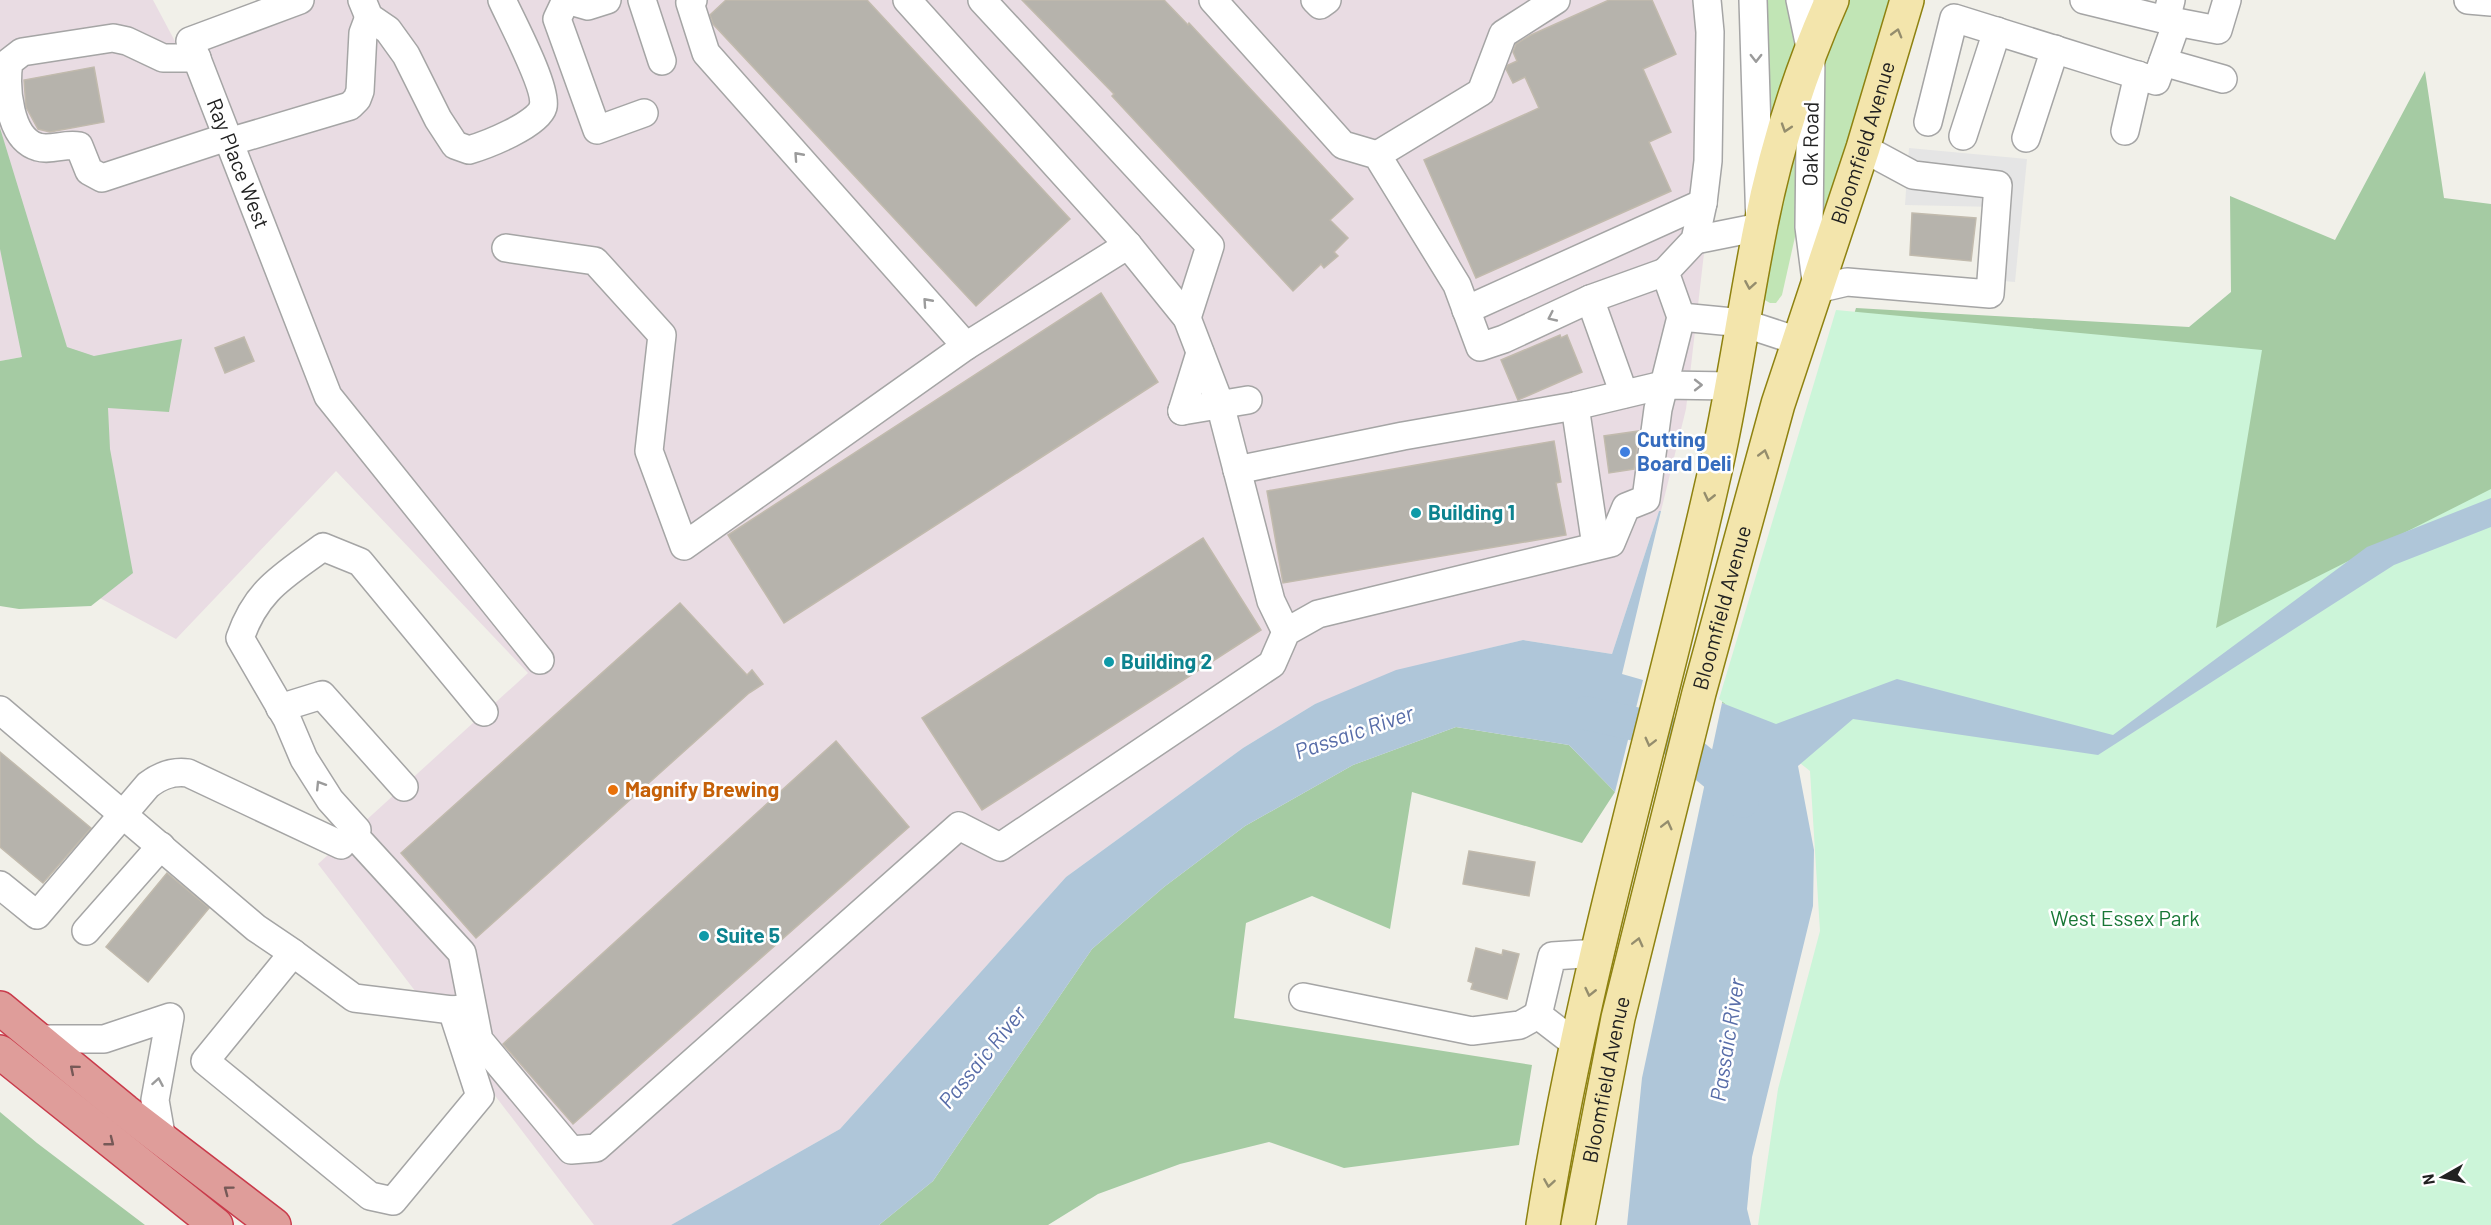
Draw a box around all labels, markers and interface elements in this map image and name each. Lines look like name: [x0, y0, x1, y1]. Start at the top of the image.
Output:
one-way arrow: [1890, 28, 1902, 38]
one-way arrow: [1750, 54, 1762, 63]
street label: Bloomfield Avenue: [1825, 58, 1899, 227]
street label: Ray Place West: [202, 94, 276, 232]
street label: Oak Road: [1796, 101, 1823, 187]
one-way arrow: [1781, 122, 1793, 133]
one-way arrow: [794, 153, 805, 163]
one-way arrow: [1744, 279, 1757, 289]
one-way arrow: [923, 298, 934, 309]
one-way arrow: [1548, 309, 1559, 321]
one-way arrow: [1693, 379, 1702, 391]
place label: Cutting Board Deli: [1637, 426, 1732, 475]
marker: Cutting Board Deli: [1618, 445, 1632, 459]
one-way arrow: [1757, 450, 1769, 460]
one-way arrow: [1704, 492, 1717, 502]
place label: Building 1: [1428, 499, 1515, 524]
marker: Building 1: [1409, 506, 1423, 520]
street label: Bloomfield Avenue: [1686, 522, 1755, 693]
place label: Building 2: [1121, 648, 1212, 673]
marker: Building 2: [1102, 655, 1116, 669]
water label: Passaic River: [1291, 698, 1418, 764]
one-way arrow: [1644, 737, 1657, 747]
place label: Magnify Brewing: [625, 776, 779, 801]
one-way arrow: [316, 780, 327, 791]
marker: Magnify Brewing: [606, 783, 620, 797]
one-way arrow: [1660, 821, 1673, 831]
park label: West Essex Park: [2050, 905, 2200, 930]
place label: Suite 5: [716, 922, 780, 947]
marker: Suite 5: [697, 929, 711, 943]
one-way arrow: [1631, 937, 1643, 948]
water label: Passaic River: [1703, 975, 1749, 1103]
one-way arrow: [1584, 987, 1597, 997]
street label: Bloomfield Avenue: [1576, 993, 1634, 1165]
water label: Passaic River: [932, 999, 1031, 1113]
one-way arrow: [70, 1066, 81, 1077]
one-way arrow: [152, 1078, 164, 1087]
one-way arrow: [104, 1135, 115, 1146]
north arrow: [2413, 1147, 2473, 1207]
text: N: [2417, 1173, 2438, 1186]
one-way arrow: [1544, 1178, 1556, 1187]
one-way arrow: [223, 1186, 234, 1197]

